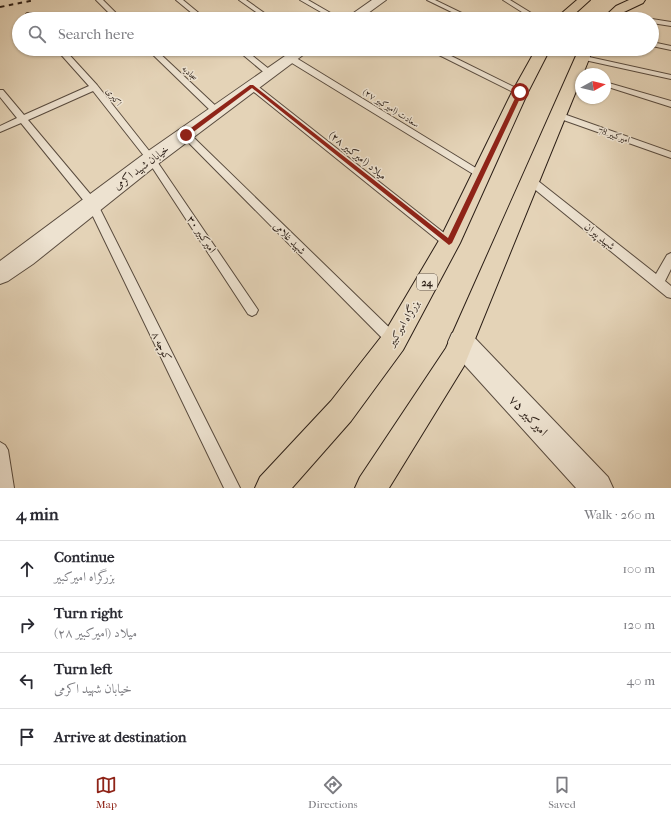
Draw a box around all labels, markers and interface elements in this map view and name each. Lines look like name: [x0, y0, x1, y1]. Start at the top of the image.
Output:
search box: [12, 12, 659, 56]
icon: search: [26, 23, 48, 45]
text: Search here: [58, 25, 134, 43]
street label: سجادیه: [180, 63, 200, 84]
north arrow: [575, 68, 611, 104]
route start: [511, 83, 529, 101]
street label: اکبری: [103, 86, 124, 108]
street label: سعادت (امیرکبیر ۲۷): [361, 87, 421, 130]
street label: امیرکبیر 78: [596, 125, 631, 146]
route end: [177, 126, 195, 144]
street label: میلاد (امیرکبیر ۲۸): [326, 128, 389, 183]
street label: خیابان شهید اکرمی: [111, 142, 172, 193]
street label: امیرکبیر ۳۰: [184, 213, 219, 255]
street label: شهید غلامی: [270, 219, 309, 258]
street label: شهید پیران: [581, 220, 618, 254]
road number: 24: [417, 274, 437, 290]
street label: بزرگراه امیرکبیر: [383, 297, 422, 350]
street label: کوچه ۸: [148, 330, 174, 363]
street label: امیرکبیر ۷۵: [505, 392, 551, 440]
text: 4 min: [16, 504, 59, 524]
text: Walk · 260 m: [584, 507, 655, 522]
text: Continue: [54, 548, 114, 566]
icon: ahead: [16, 558, 38, 580]
text: 100 m: [622, 561, 655, 576]
text: بزرگراه امیرکبیر: [54, 569, 115, 584]
text: Turn right: [54, 604, 123, 622]
icon: right: [16, 614, 38, 636]
text: 120 m: [623, 617, 655, 632]
text: میلاد (امیرکبیر ۲۸): [54, 625, 137, 640]
text: Turn left: [54, 660, 112, 678]
icon: left: [16, 670, 38, 692]
text: 40 m: [627, 673, 655, 688]
text: خیابان شهید اکرمی: [54, 681, 132, 696]
icon: arrive: [16, 726, 38, 748]
text: Arrive at destination: [54, 728, 186, 746]
tab: Map: [95, 774, 117, 811]
tab: Directions: [308, 774, 358, 811]
tab: Saved: [548, 774, 576, 811]

